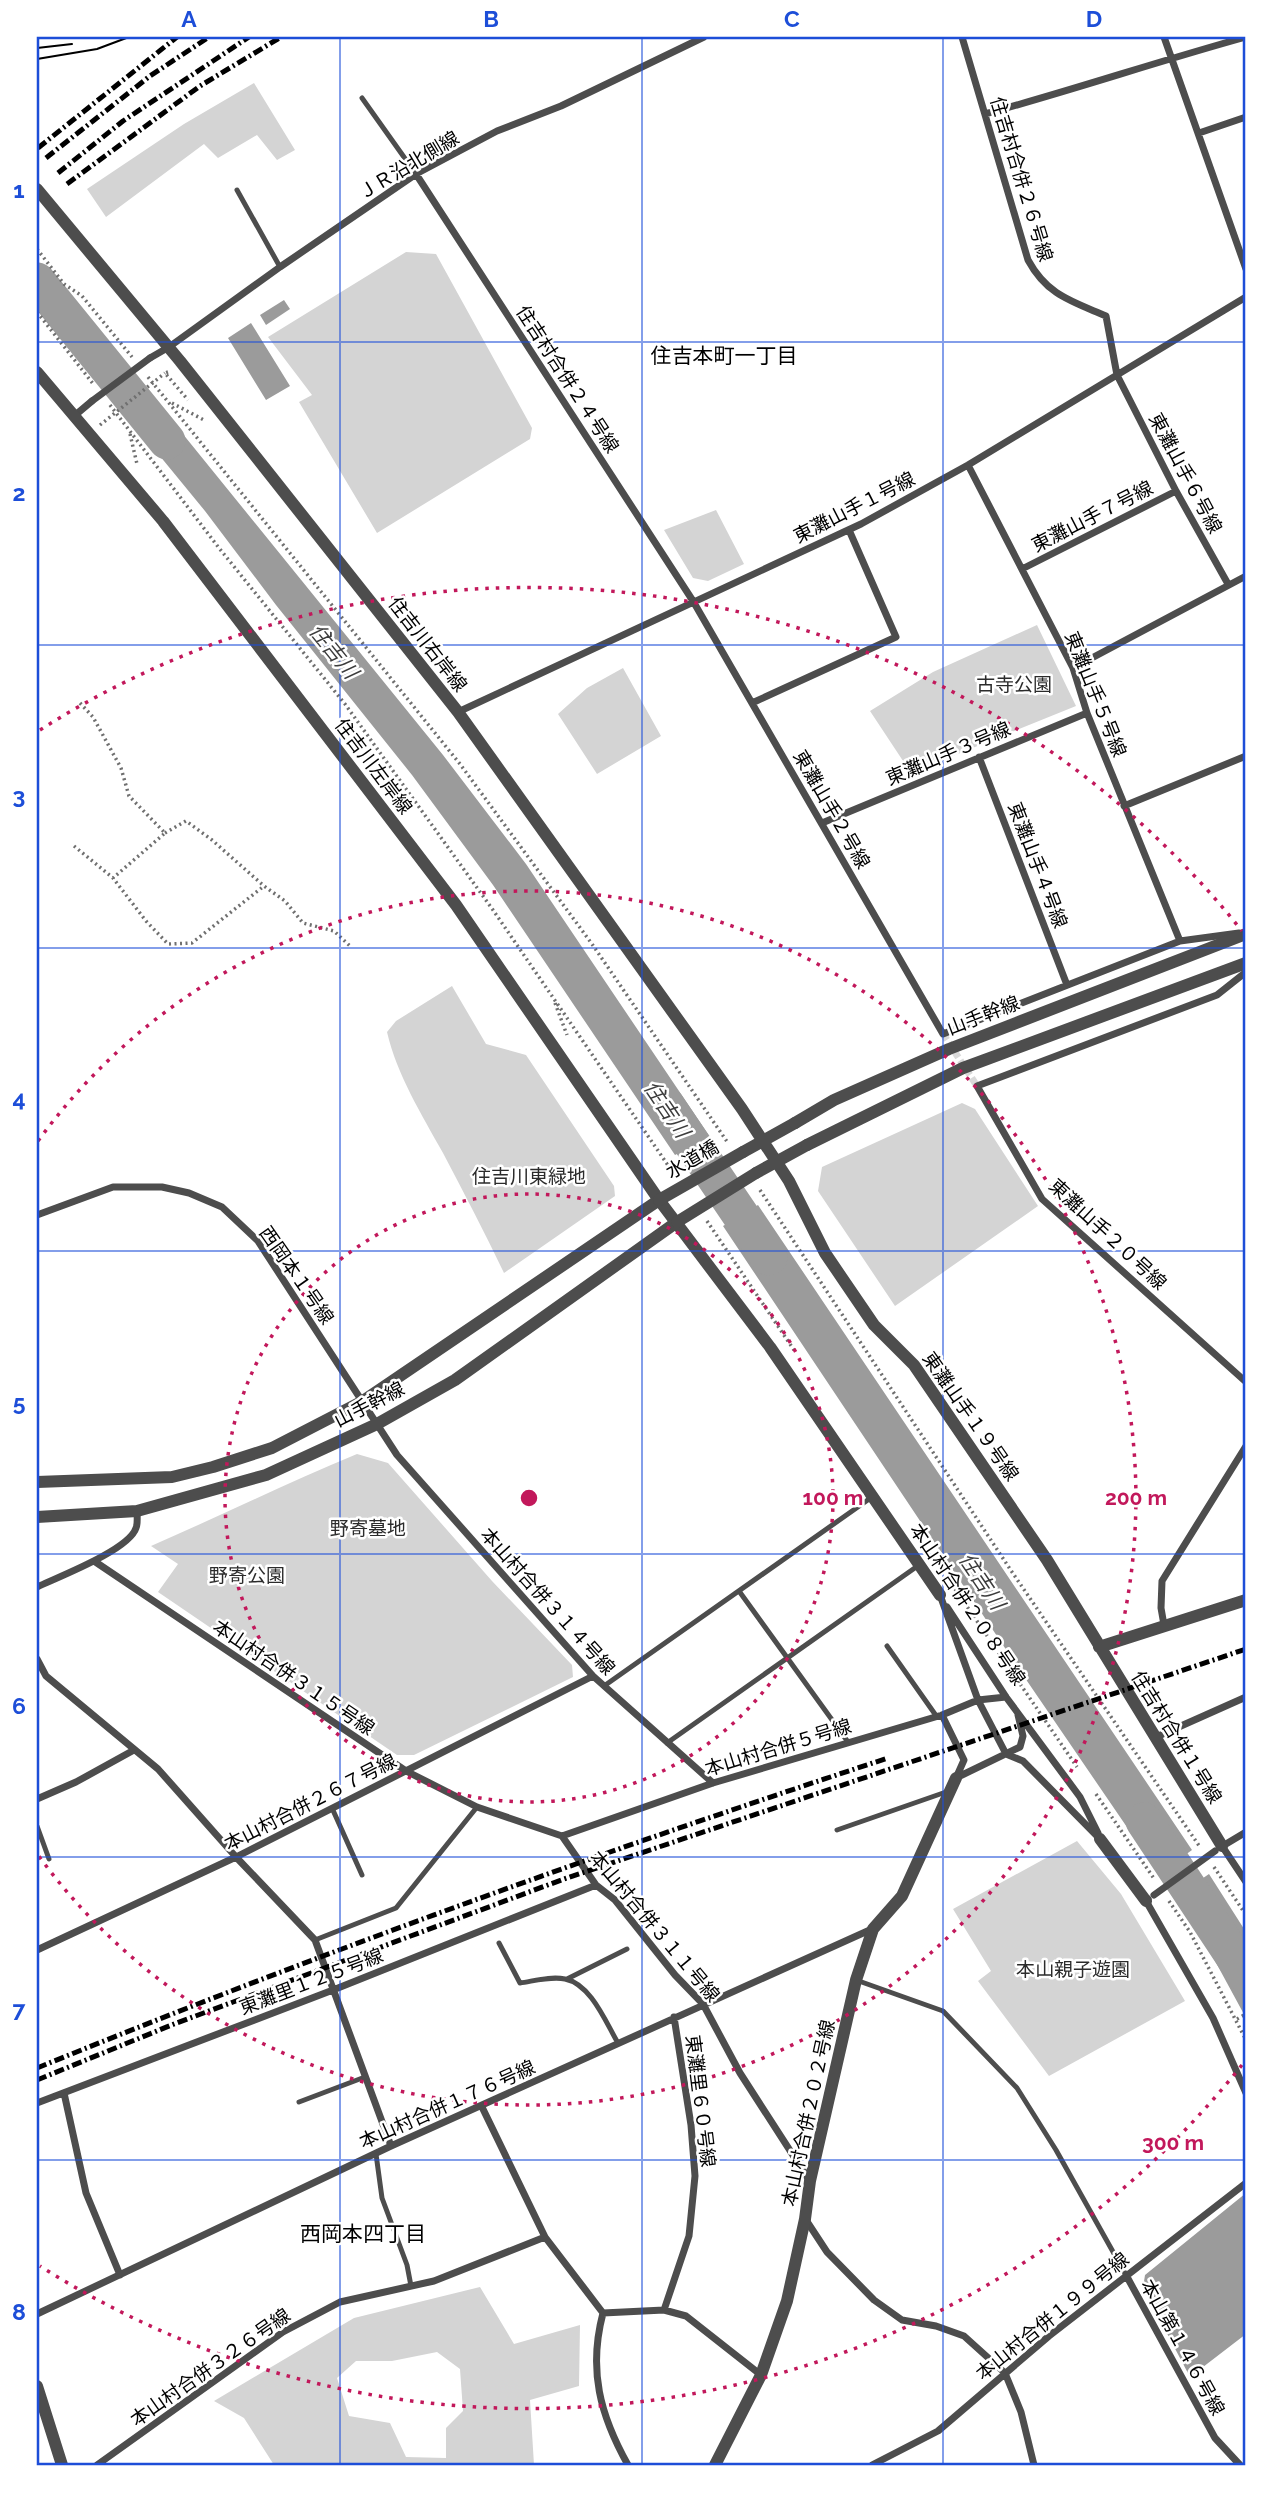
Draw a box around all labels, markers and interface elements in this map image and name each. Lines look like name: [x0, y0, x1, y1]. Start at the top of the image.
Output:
text: A: [181, 5, 197, 32]
text: B: [483, 5, 499, 32]
text: C: [784, 5, 800, 32]
text: D: [1086, 5, 1102, 32]
street label: 住吉村合併２６号線: [986, 94, 1058, 264]
street label: ＪＲ沿北側線: [353, 126, 463, 204]
text: 1: [13, 176, 25, 203]
street label: 住吉村合併２４号線: [512, 301, 624, 457]
district label: 住吉本町一丁目: [651, 343, 798, 368]
street label: 東灘山手６号線: [1145, 409, 1227, 537]
street label: 東灘山手１号線: [790, 467, 918, 547]
street label: 東灘山手７号線: [1028, 476, 1156, 556]
text: 2: [13, 479, 25, 506]
street label: 住吉川右岸線: [384, 592, 472, 696]
water label: 住吉川: [304, 619, 365, 685]
street label: 東灘山手５号線: [1061, 628, 1131, 760]
park label: 古寺公園: [976, 673, 1052, 695]
street label: 住吉川左岸線: [331, 714, 417, 818]
street label: 東灘山手３号線: [882, 717, 1014, 789]
street label: 東灘山手２号線: [789, 746, 875, 872]
text: 3: [13, 782, 25, 809]
street label: 東灘山手４号線: [1004, 799, 1072, 931]
street label: 山手幹線: [944, 991, 1022, 1039]
water label: 住吉川: [639, 1076, 696, 1144]
text: 4: [12, 1085, 26, 1112]
street label: 水道橋: [662, 1135, 722, 1183]
park label: 住吉川東緑地: [472, 1165, 586, 1187]
street label: 東灘山手２０号線: [1045, 1174, 1171, 1294]
street label: 西岡本１号線: [255, 1222, 339, 1328]
street label: 東灘山手１９号線: [918, 1347, 1024, 1485]
street label: 山手幹線: [330, 1377, 408, 1431]
text: 5: [13, 1389, 26, 1416]
text: 100 m: [803, 1485, 863, 1510]
text: 200 m: [1105, 1485, 1167, 1510]
centre of rings: [517, 1486, 541, 1510]
park label: 野寄墓地: [330, 1517, 406, 1539]
street label: 本山村合併２０８号線: [906, 1519, 1030, 1689]
street label: 本山村合併３１４号線: [476, 1523, 620, 1679]
water label: 住吉川: [954, 1548, 1011, 1616]
park label: 野寄公園: [209, 1564, 285, 1586]
street label: 本山村合併３１５号線: [209, 1615, 379, 1739]
street label: 住吉村合併１号線: [1127, 1667, 1227, 1807]
text: 6: [12, 1692, 26, 1719]
street label: 本山村合併５号線: [702, 1714, 854, 1780]
street label: 本山村合併２６７号線: [220, 1749, 400, 1855]
street label: 本山村合併３１１号線: [586, 1846, 724, 2006]
street label: 東灘里１２５号線: [236, 1943, 386, 2019]
park label: 本山親子遊園: [1016, 1958, 1130, 1980]
text: 7: [13, 1995, 26, 2022]
street label: 本山村合併２０２号線: [777, 2018, 839, 2208]
street label: 東灘里６０号線: [682, 2034, 720, 2168]
street label: 本山村合併１７６号線: [356, 2055, 538, 2153]
text: 300 m: [1142, 2130, 1204, 2155]
district label: 西岡本四丁目: [300, 2221, 426, 2246]
street label: 本山村合併１９９号線: [971, 2248, 1133, 2384]
street label: 本山第１４６号線: [1137, 2275, 1229, 2419]
text: 8: [12, 2298, 26, 2325]
street label: 本山村合併３２６号線: [126, 2303, 294, 2431]

